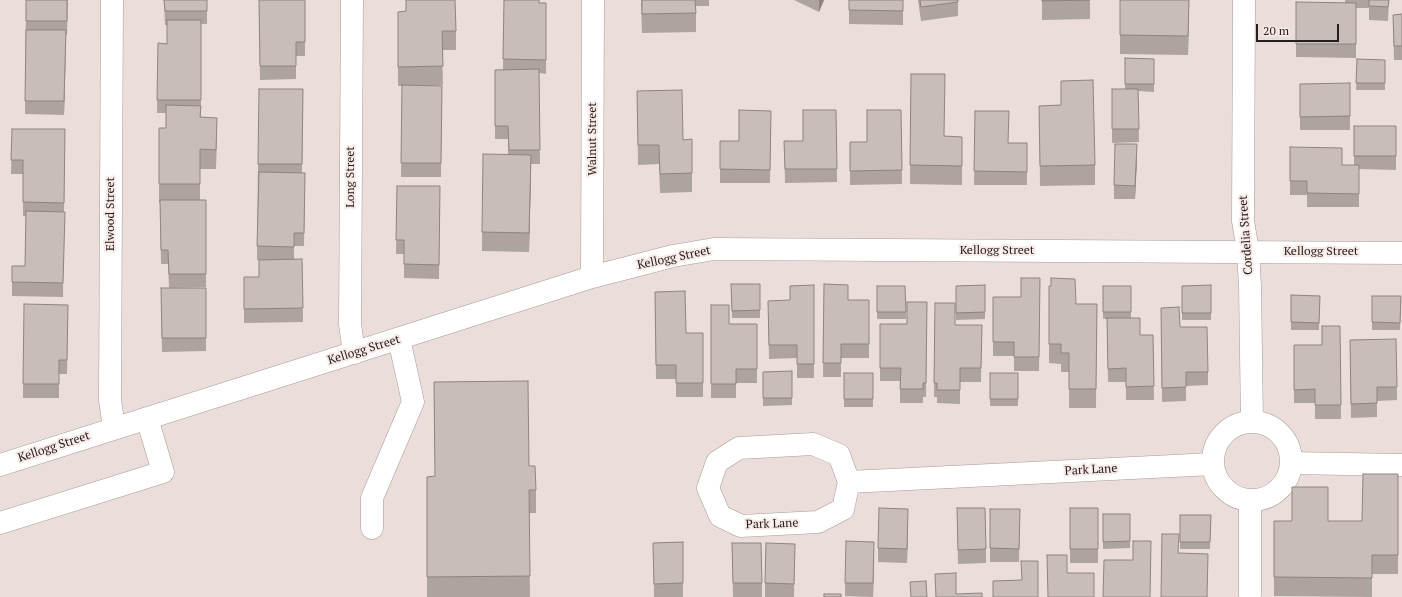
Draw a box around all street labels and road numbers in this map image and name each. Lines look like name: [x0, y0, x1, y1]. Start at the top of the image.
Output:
street label: Walnut Street: [586, 102, 600, 176]
street label: Long Street: [344, 146, 358, 208]
street label: Elwood Street: [104, 177, 118, 251]
street label: Cordelia Street: [1236, 195, 1256, 275]
street label: Kellogg Street: [636, 243, 712, 273]
street label: Kellogg Street: [960, 244, 1034, 258]
street label: Kellogg Street: [1284, 245, 1358, 259]
street label: Kellogg Street: [326, 332, 402, 368]
street label: Kellogg Street: [16, 429, 92, 465]
street label: Park Lane: [1064, 461, 1118, 479]
street label: Park Lane: [745, 516, 799, 532]

